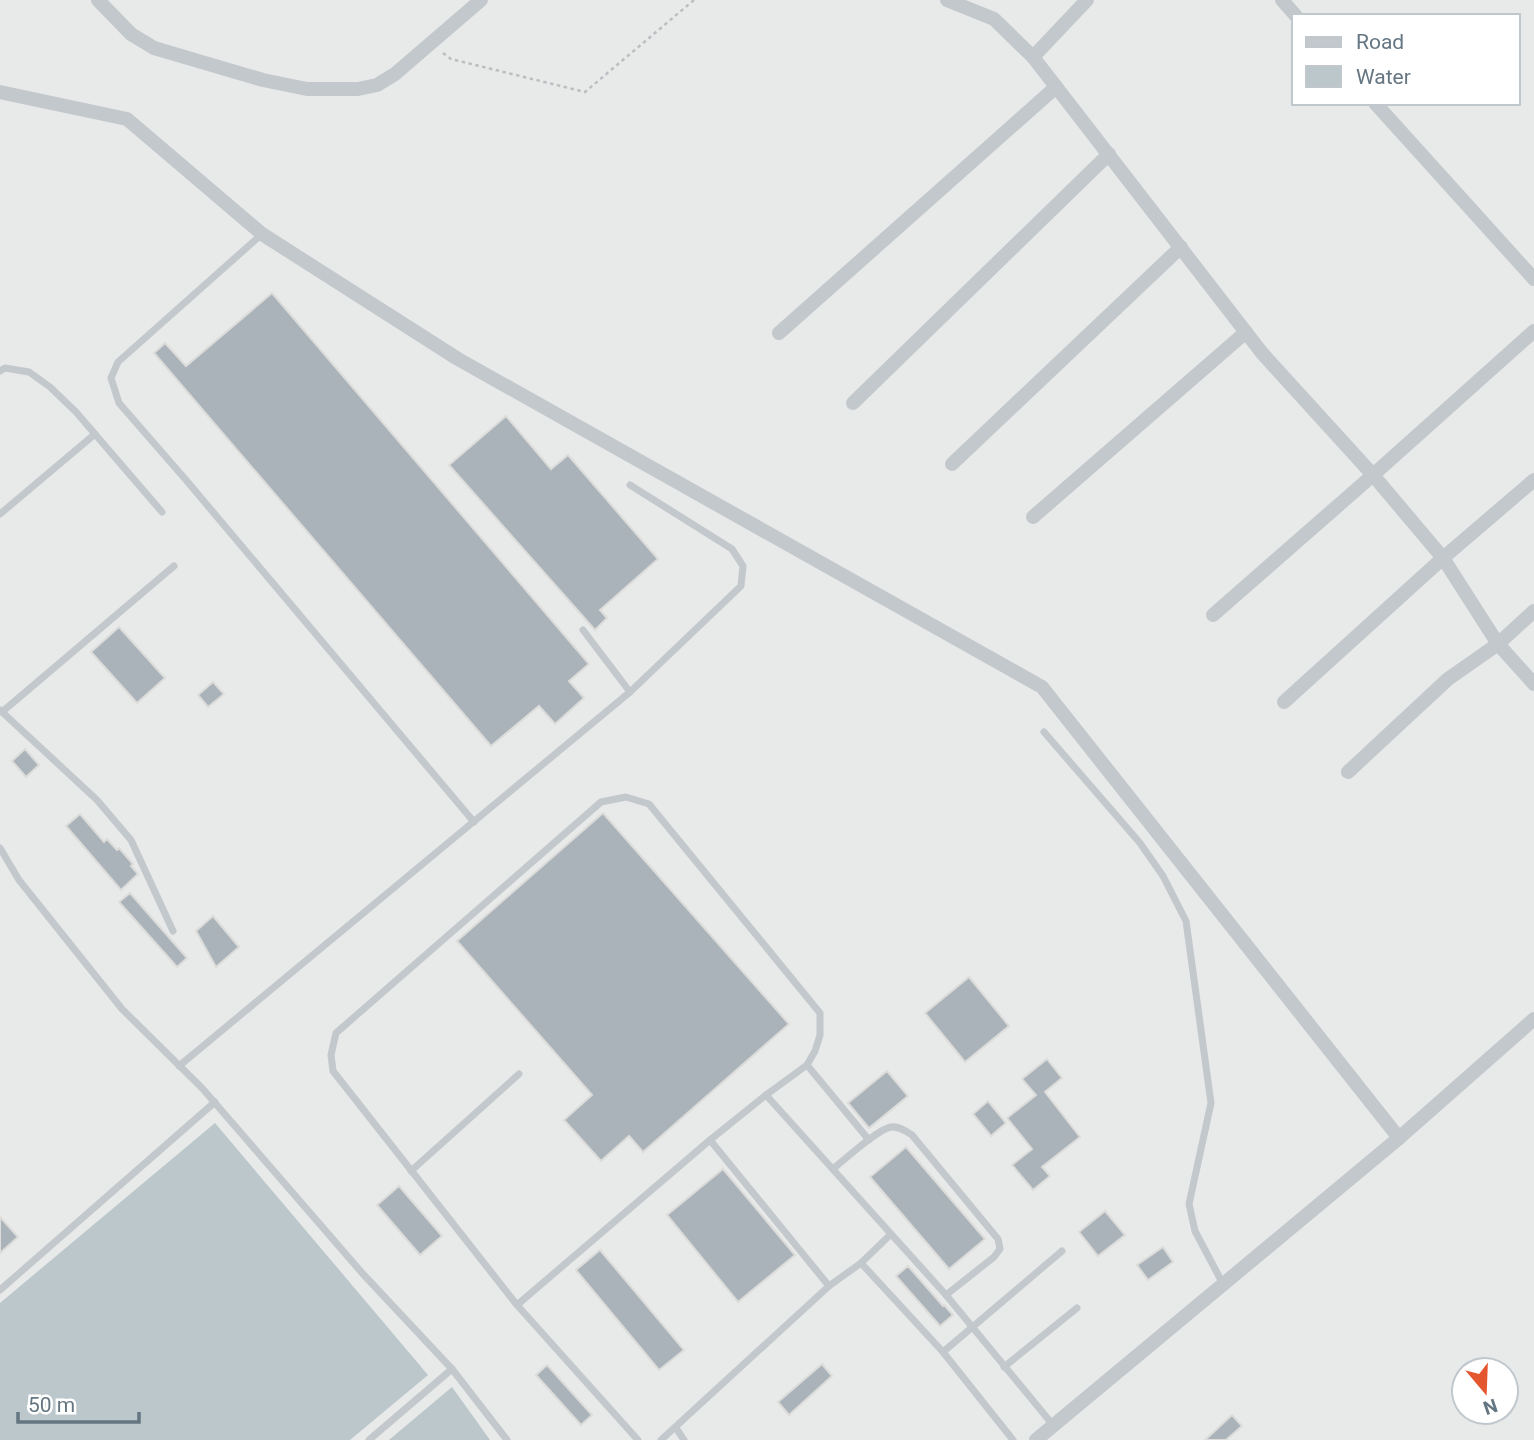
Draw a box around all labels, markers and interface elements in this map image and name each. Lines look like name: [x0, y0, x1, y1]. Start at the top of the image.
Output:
legend: [1292, 14, 1520, 105]
text: Road: [1356, 30, 1404, 54]
text: Water: [1356, 65, 1411, 89]
north arrow: [1450, 1356, 1520, 1426]
scale bar: [18, 1380, 138, 1424]
text: 50 m: [28, 1393, 75, 1417]
text: N: [1480, 1394, 1500, 1420]

